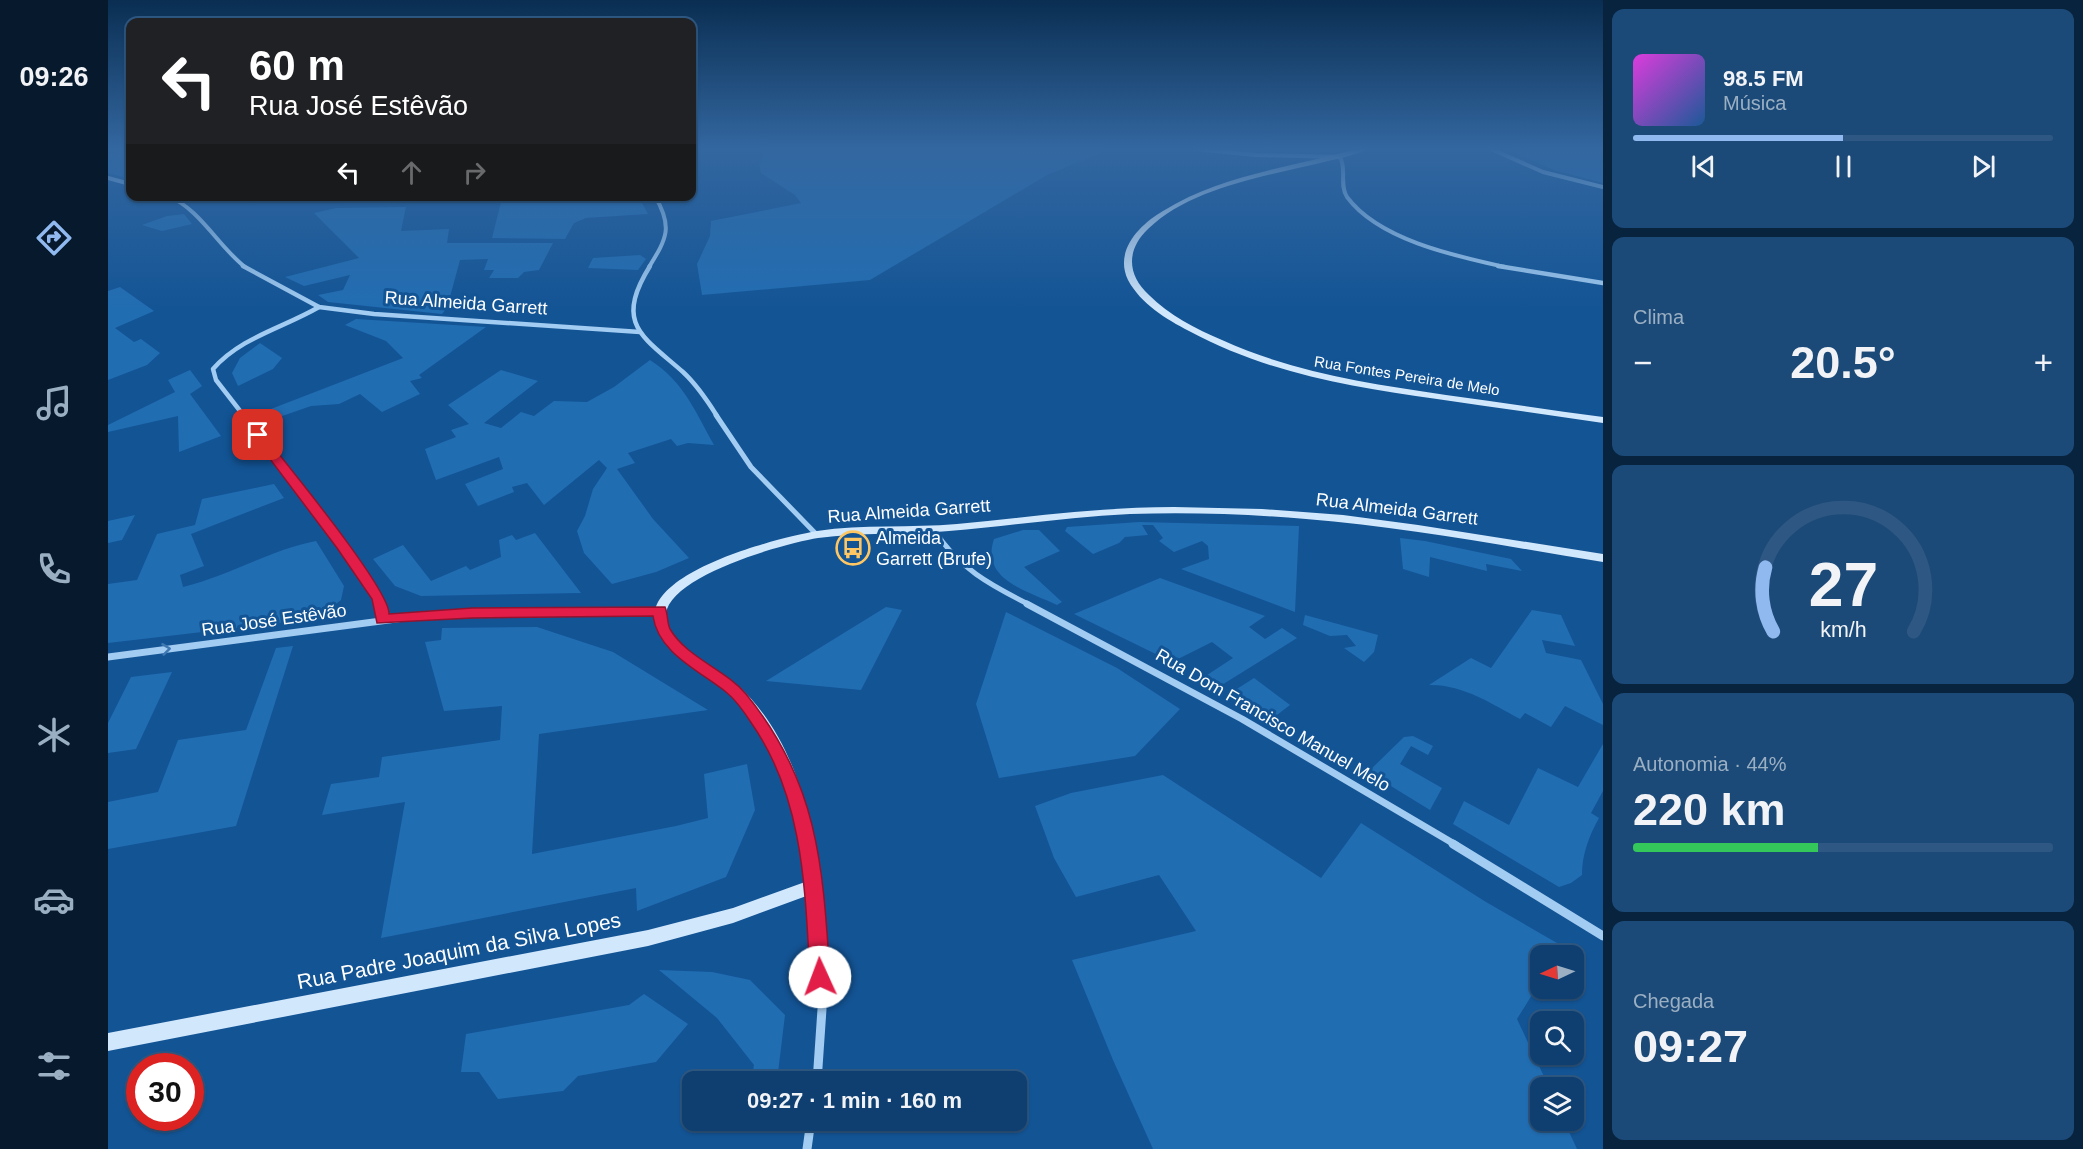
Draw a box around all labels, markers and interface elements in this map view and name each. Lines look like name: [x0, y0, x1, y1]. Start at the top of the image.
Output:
icon: left: [150, 42, 228, 120]
text: 60 m: [249, 42, 345, 89]
text: 09:26: [19, 62, 89, 92]
text: 98.5 FM: [1723, 66, 1804, 91]
text: Rua José Estêvão: [249, 91, 468, 121]
text: Música: [1723, 92, 1786, 114]
icon: previous: [1687, 150, 1720, 183]
icon: pause: [1827, 150, 1860, 183]
icon: next: [1967, 150, 2000, 183]
icon: left: [332, 156, 365, 189]
icon: ahead: [395, 156, 428, 189]
icon: right: [458, 156, 491, 189]
icon: directions: [33, 217, 75, 259]
street label: Rua Almeida Garrett: [384, 287, 548, 319]
text: Clima: [1633, 306, 1684, 328]
text: 20.5°: [1790, 337, 1896, 388]
text: −: [1633, 344, 1652, 381]
text: +: [2034, 344, 2053, 381]
street label: Rua Fontes Pereira de Melo: [1313, 352, 1501, 399]
icon: music: [33, 382, 75, 424]
pin: [232, 409, 283, 460]
icon: arrive: [241, 418, 274, 451]
street label: Rua Almeida Garrett: [1315, 489, 1479, 529]
street label: Rua Almeida Garrett: [827, 495, 991, 527]
place label: Almeida Garrett (Brufe): [876, 528, 992, 569]
bus stop icon: Almeida Garrett (Brufe): [835, 530, 871, 566]
icon: phone: [33, 548, 75, 590]
text: 27: [1808, 550, 1878, 619]
street label: Rua José Estêvão: [200, 600, 348, 640]
text: km/h: [1820, 618, 1866, 642]
one-way arrow: [161, 644, 171, 656]
street label: Rua Dom Francisco Manuel Melo: [1152, 645, 1394, 795]
icon: climate: [33, 714, 75, 756]
text: Autonomia · 44%: [1633, 753, 1786, 775]
text: 220 km: [1633, 784, 1786, 835]
icon: car: [33, 879, 75, 921]
street label: Rua Padre Joaquim da Silva Lopes: [295, 908, 623, 993]
position arrow: [788, 945, 852, 1009]
north arrow: [1530, 945, 1584, 999]
map controls: [1530, 945, 1584, 1131]
text: Chegada: [1633, 990, 1714, 1012]
button: search: [1530, 1011, 1584, 1065]
text: 09:27: [1633, 1021, 1748, 1072]
icon: filters: [33, 1045, 75, 1087]
speed limit sign: 30: [126, 1053, 204, 1131]
button: layers: [1530, 1077, 1584, 1131]
text: 09:27 · 1 min · 160 m: [747, 1088, 962, 1113]

